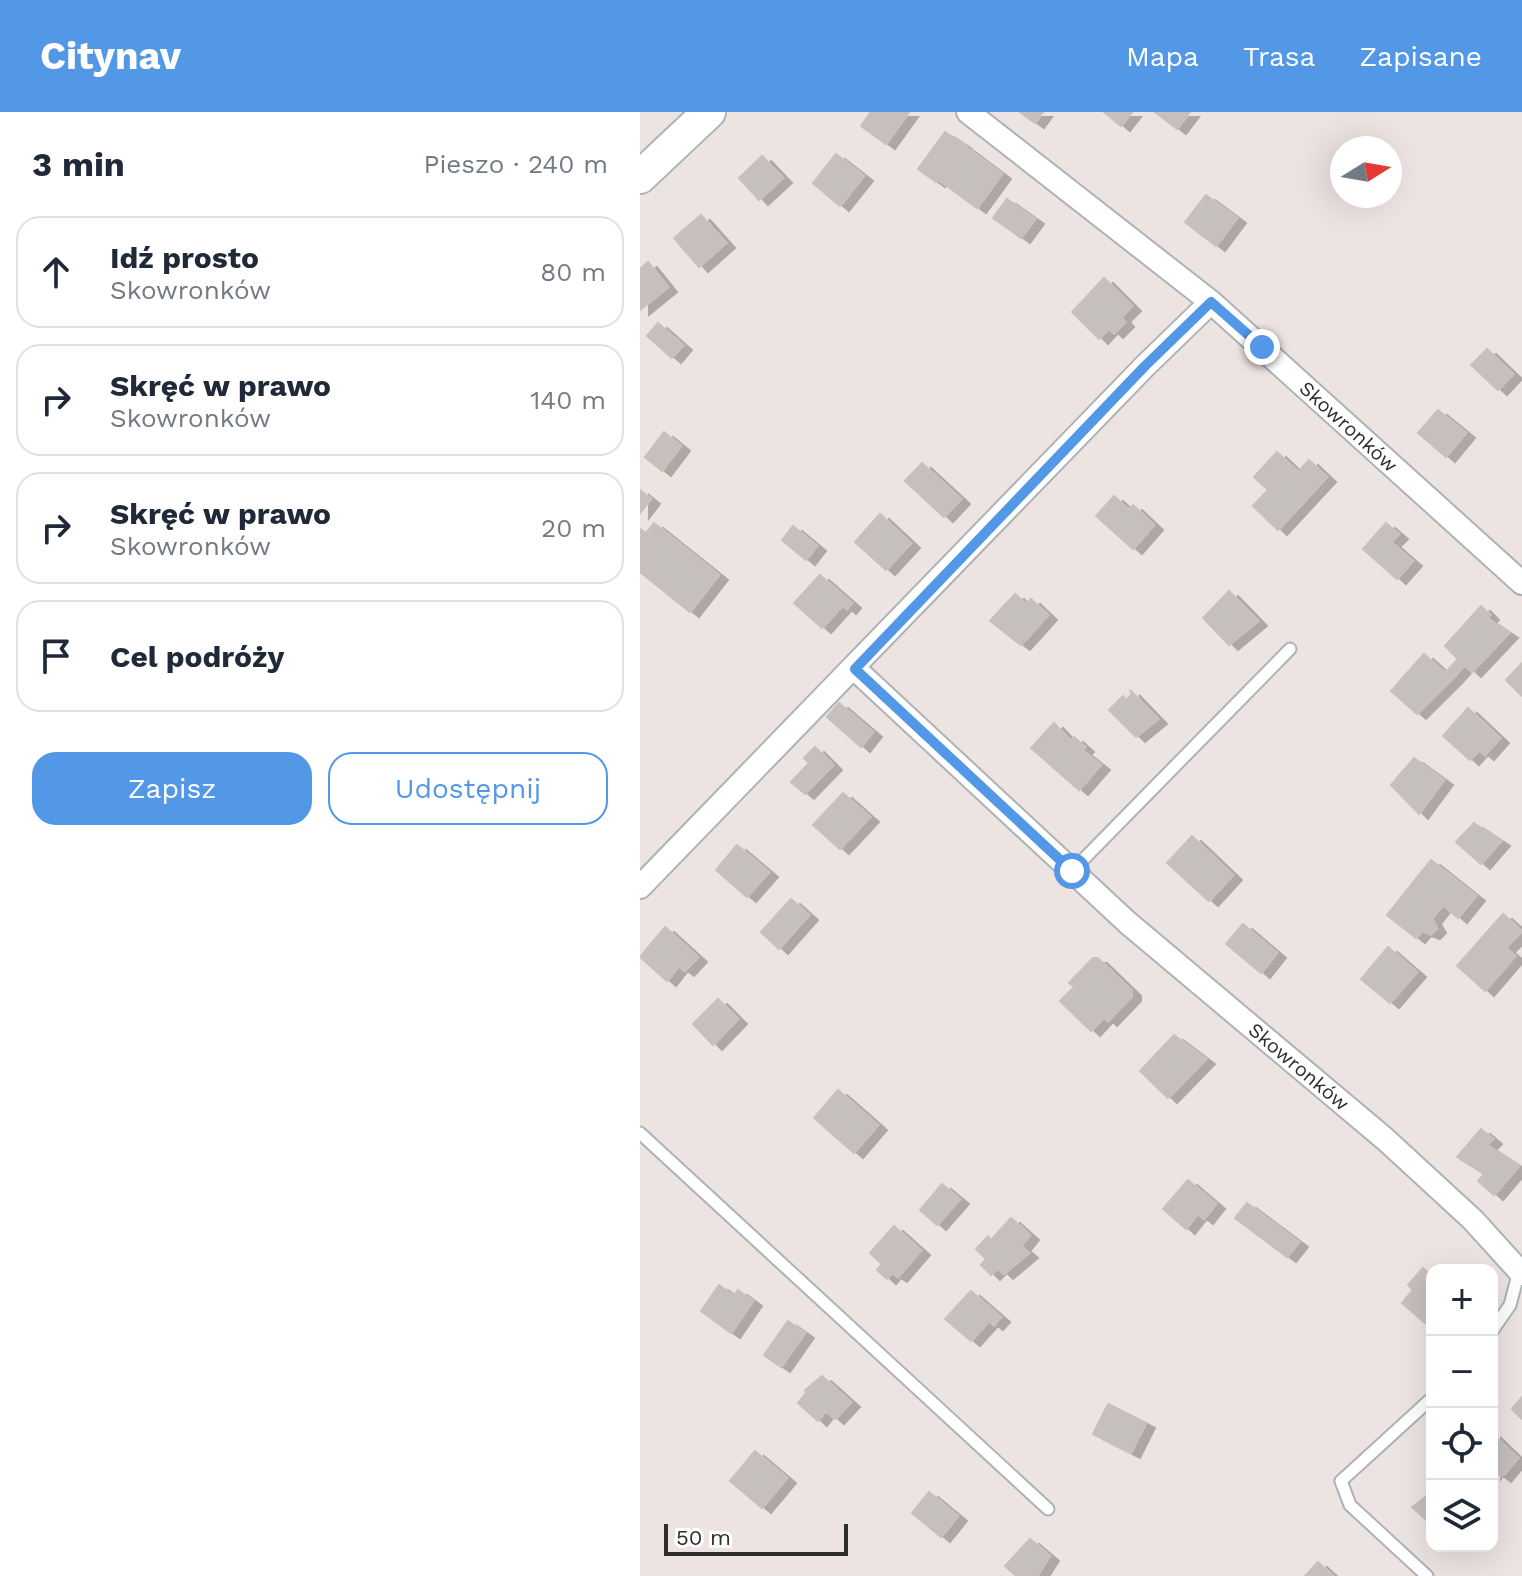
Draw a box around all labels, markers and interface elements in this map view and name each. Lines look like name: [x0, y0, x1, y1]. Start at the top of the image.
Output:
text: Citynav: [40, 34, 181, 78]
text: Mapa: [1126, 40, 1199, 73]
text: Trasa: [1243, 40, 1315, 73]
text: Zapisane: [1359, 40, 1482, 73]
north arrow: [1330, 136, 1402, 208]
text: 3 min: [32, 144, 125, 184]
text: Pieszo · 240 m: [424, 149, 608, 179]
text: Idź prosto: [110, 240, 259, 275]
icon: ahead: [34, 250, 78, 294]
text: 80 m: [540, 257, 606, 287]
text: Skowronków: [110, 275, 271, 305]
route end: [1244, 329, 1280, 365]
text: Skręć w prawo: [110, 368, 331, 403]
street label: Skowronków: [1295, 376, 1403, 477]
icon: right: [34, 378, 78, 422]
text: 140 m: [530, 385, 606, 415]
text: Skowronków: [110, 403, 271, 433]
text: Skręć w prawo: [110, 496, 331, 531]
icon: right: [34, 506, 78, 550]
text: 20 m: [541, 513, 606, 543]
text: Skowronków: [110, 531, 271, 561]
icon: arrive: [34, 634, 78, 678]
text: Cel podróży: [110, 639, 284, 674]
button: Zapisz: [32, 752, 312, 825]
button: Udostępnij: [328, 752, 608, 825]
route start: [1054, 853, 1090, 889]
street label: Skowronków: [1244, 1018, 1354, 1116]
map controls: [1426, 1264, 1498, 1552]
button: +: [1426, 1264, 1498, 1336]
button: −: [1426, 1336, 1498, 1408]
button: locate: [1426, 1408, 1498, 1480]
button: layers: [1426, 1480, 1498, 1552]
scale bar: [664, 1520, 848, 1556]
text: 50 m: [676, 1525, 731, 1550]

